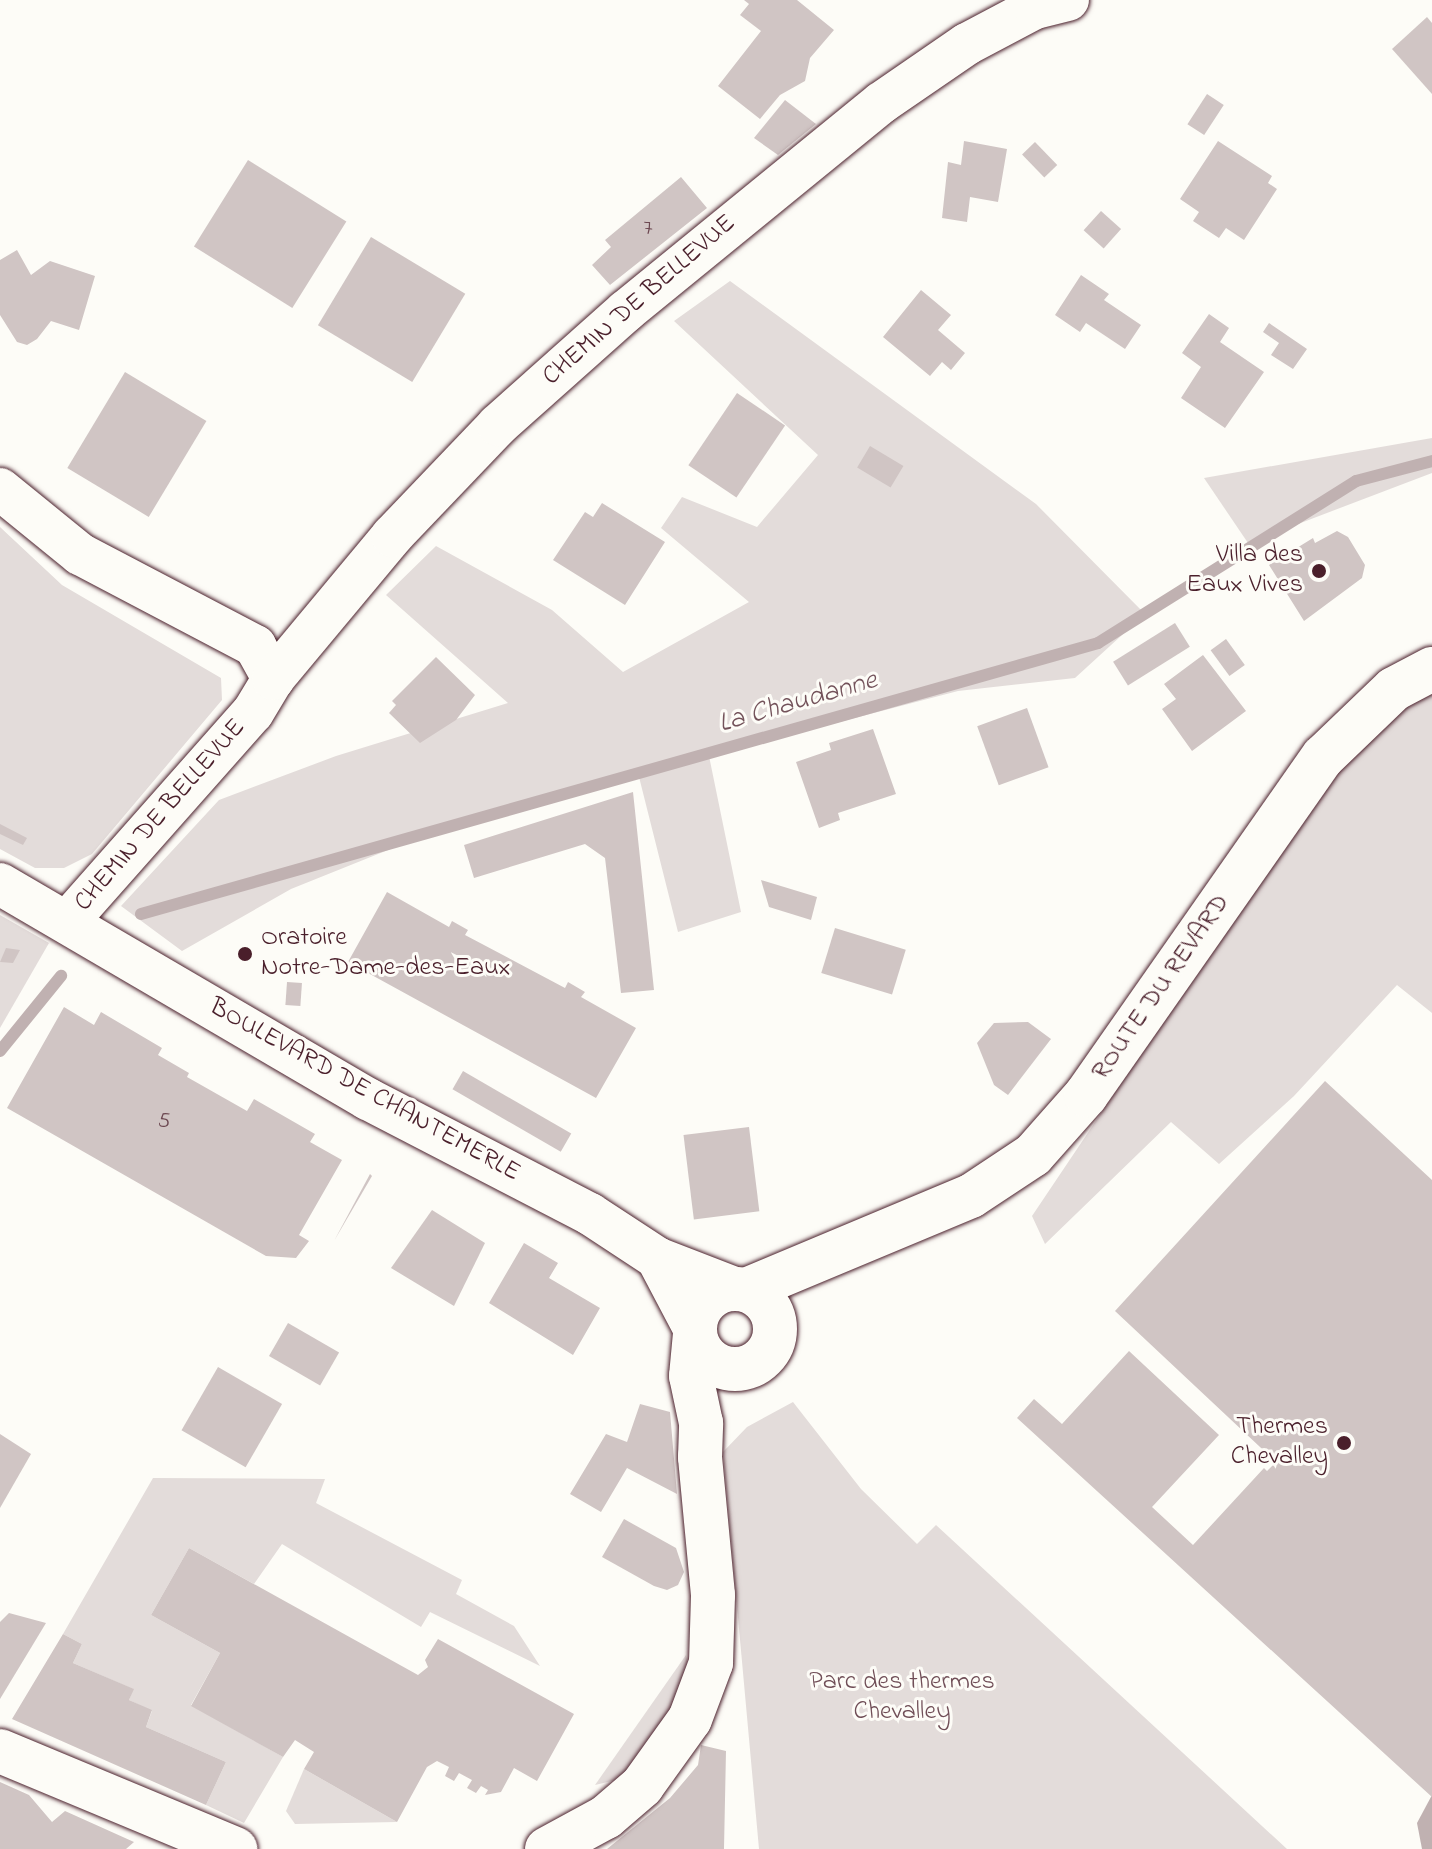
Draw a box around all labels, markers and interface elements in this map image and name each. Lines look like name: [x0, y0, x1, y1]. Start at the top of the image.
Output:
street label: CHEMIN DE BELLEVUE: [537, 209, 743, 393]
house number: 7: [643, 217, 653, 243]
place label: Villa des Eaux Vives: [1186, 540, 1303, 602]
marker: Villa des Eaux Vives: [1310, 562, 1328, 580]
water label: La Chaudanne: [715, 664, 881, 742]
street label: CHEMIN DE BELLEVUE: [69, 713, 253, 919]
street label: ROUTE DU REVARD: [1086, 889, 1238, 1087]
place label: Oratoire Notre-Dame-des-Eaux: [261, 923, 510, 984]
marker: Oratoire Notre-Dame-des-Eaux: [236, 945, 254, 963]
street label: BOULEVARD DE CHANTEMERLE: [203, 992, 525, 1190]
house number: 5: [158, 1110, 170, 1136]
place label: Thermes Chevalley: [1231, 1412, 1328, 1474]
marker: Thermes Chevalley: [1335, 1434, 1353, 1452]
park label: Parc des thermes Chevalley: [809, 1667, 995, 1728]

